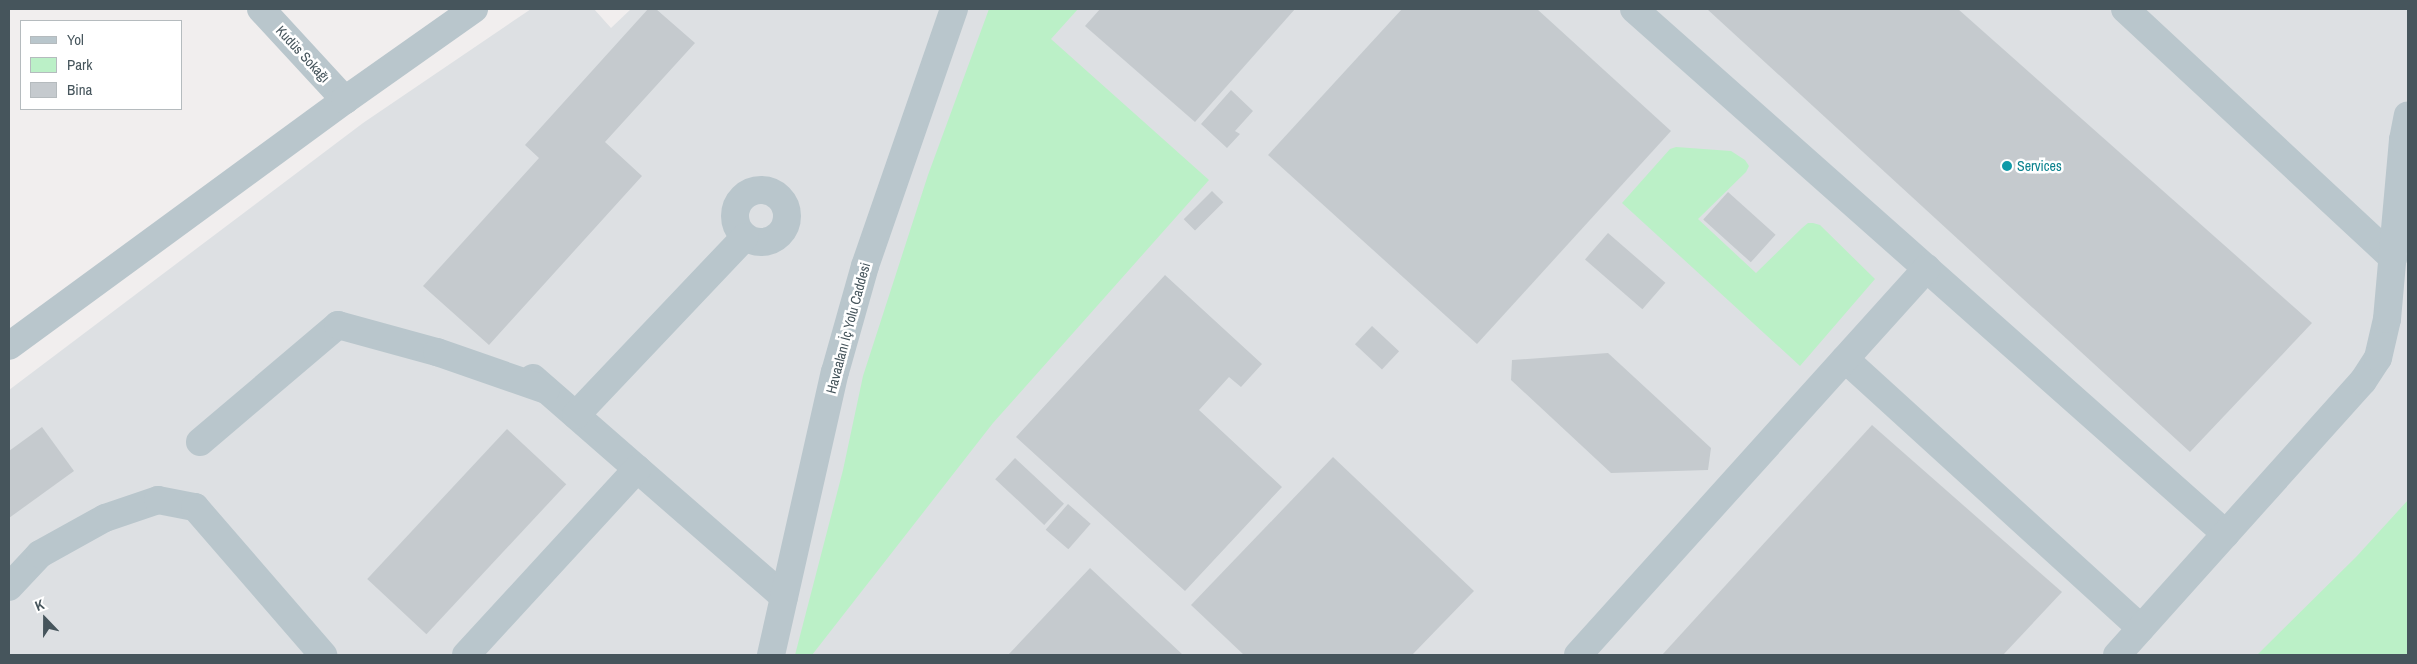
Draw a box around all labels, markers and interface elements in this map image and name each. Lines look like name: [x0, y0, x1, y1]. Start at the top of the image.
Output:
legend: [20, 20, 182, 110]
street label: Kudüs Sokağı: [272, 22, 334, 86]
text: Yol: [67, 29, 84, 50]
text: Park: [67, 54, 92, 75]
text: Bina: [67, 79, 92, 100]
place label: Services: [2017, 158, 2062, 174]
marker: Services: [2001, 160, 2013, 172]
street label: Havaalanı İç Yolu Caddesi: [822, 261, 874, 395]
north arrow: [20, 594, 70, 644]
text: K: [32, 595, 47, 615]

